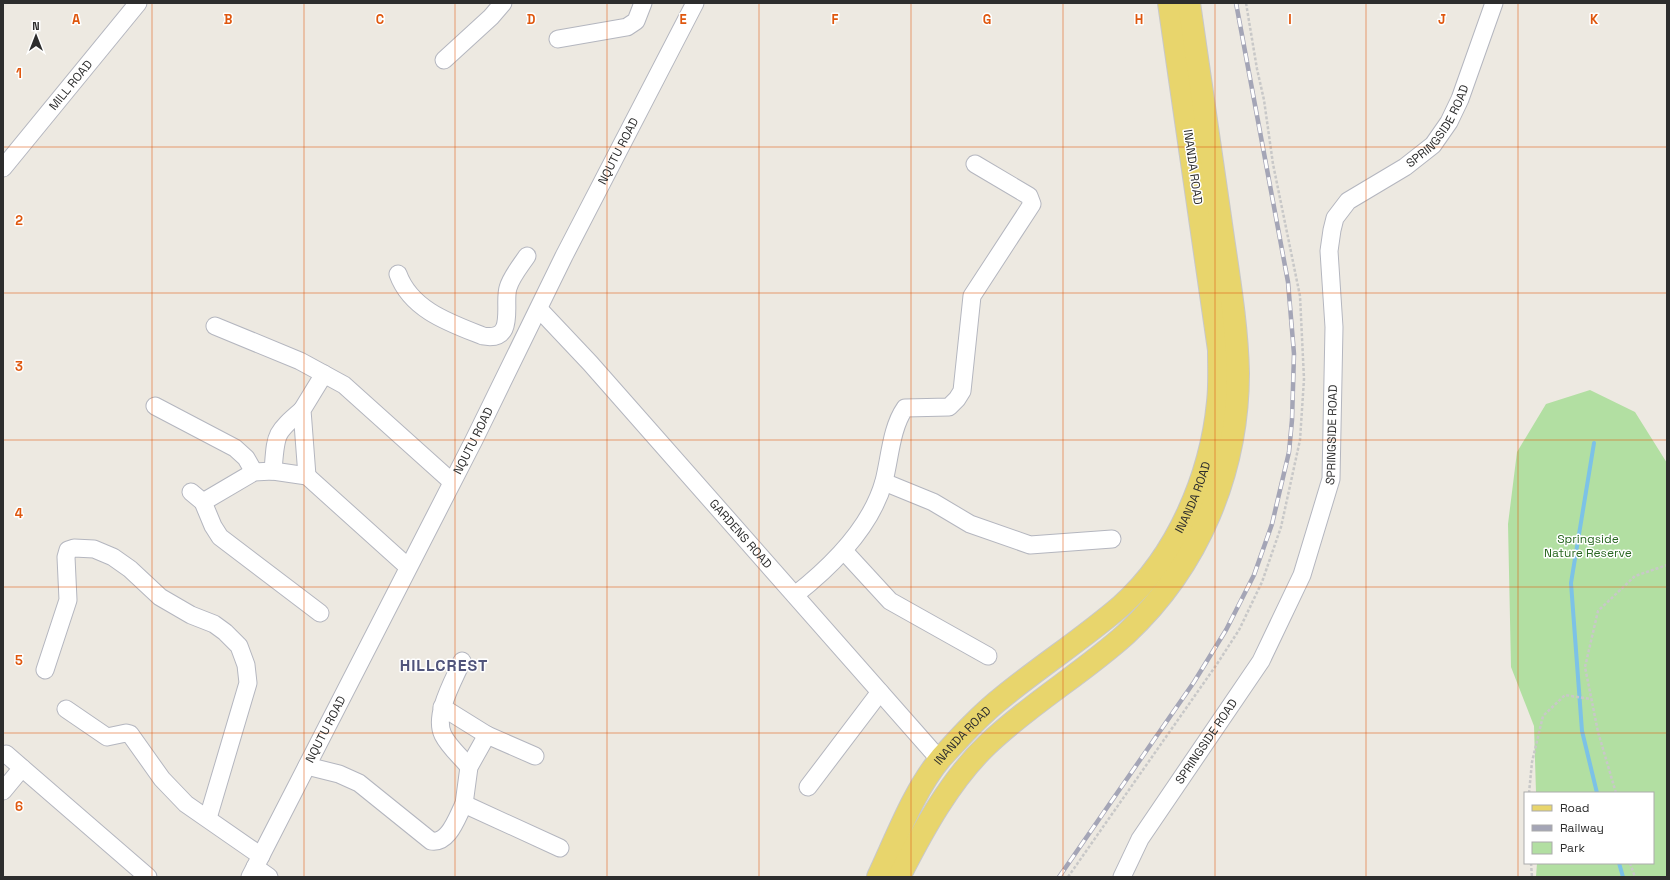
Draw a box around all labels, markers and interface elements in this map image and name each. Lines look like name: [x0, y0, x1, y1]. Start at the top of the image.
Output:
text: A: [72, 11, 81, 28]
text: B: [224, 11, 233, 28]
text: C: [376, 11, 384, 28]
text: D: [527, 11, 536, 28]
text: E: [679, 11, 687, 28]
text: F: [832, 11, 839, 28]
text: G: [983, 11, 991, 28]
text: H: [1135, 11, 1143, 28]
text: I: [1288, 11, 1292, 28]
text: J: [1438, 11, 1446, 28]
text: K: [1590, 11, 1599, 28]
north arrow: [16, 16, 56, 56]
text: N: [32, 19, 40, 33]
street label: MILL ROAD: [45, 57, 96, 114]
text: 1: [16, 65, 22, 82]
street label: SPRINGSIDE ROAD: [1403, 83, 1472, 171]
street label: NQUTU ROAD: [594, 115, 642, 187]
street label: INANDA ROAD: [1180, 128, 1206, 206]
text: 2: [15, 212, 23, 229]
text: 3: [15, 358, 23, 375]
street label: SPRINGSIDE ROAD: [1322, 385, 1341, 487]
street label: NQUTU ROAD: [450, 405, 497, 477]
street label: INANDA ROAD: [1171, 460, 1214, 536]
street label: GARDENS ROAD: [706, 496, 775, 572]
text: 4: [15, 505, 23, 522]
park label: Springside Nature Reserve: [1544, 531, 1632, 561]
text: 5: [15, 652, 23, 669]
district label: HILLCREST: [400, 655, 488, 676]
street label: NQUTU ROAD: [302, 693, 350, 765]
street label: SPRINGSIDE ROAD: [1172, 696, 1241, 787]
street label: INANDA ROAD: [930, 703, 994, 768]
legend: [1524, 792, 1654, 864]
text: 6: [15, 798, 23, 815]
text: Road: [1560, 800, 1589, 816]
text: Railway: [1560, 820, 1604, 836]
text: Park: [1560, 840, 1585, 856]

